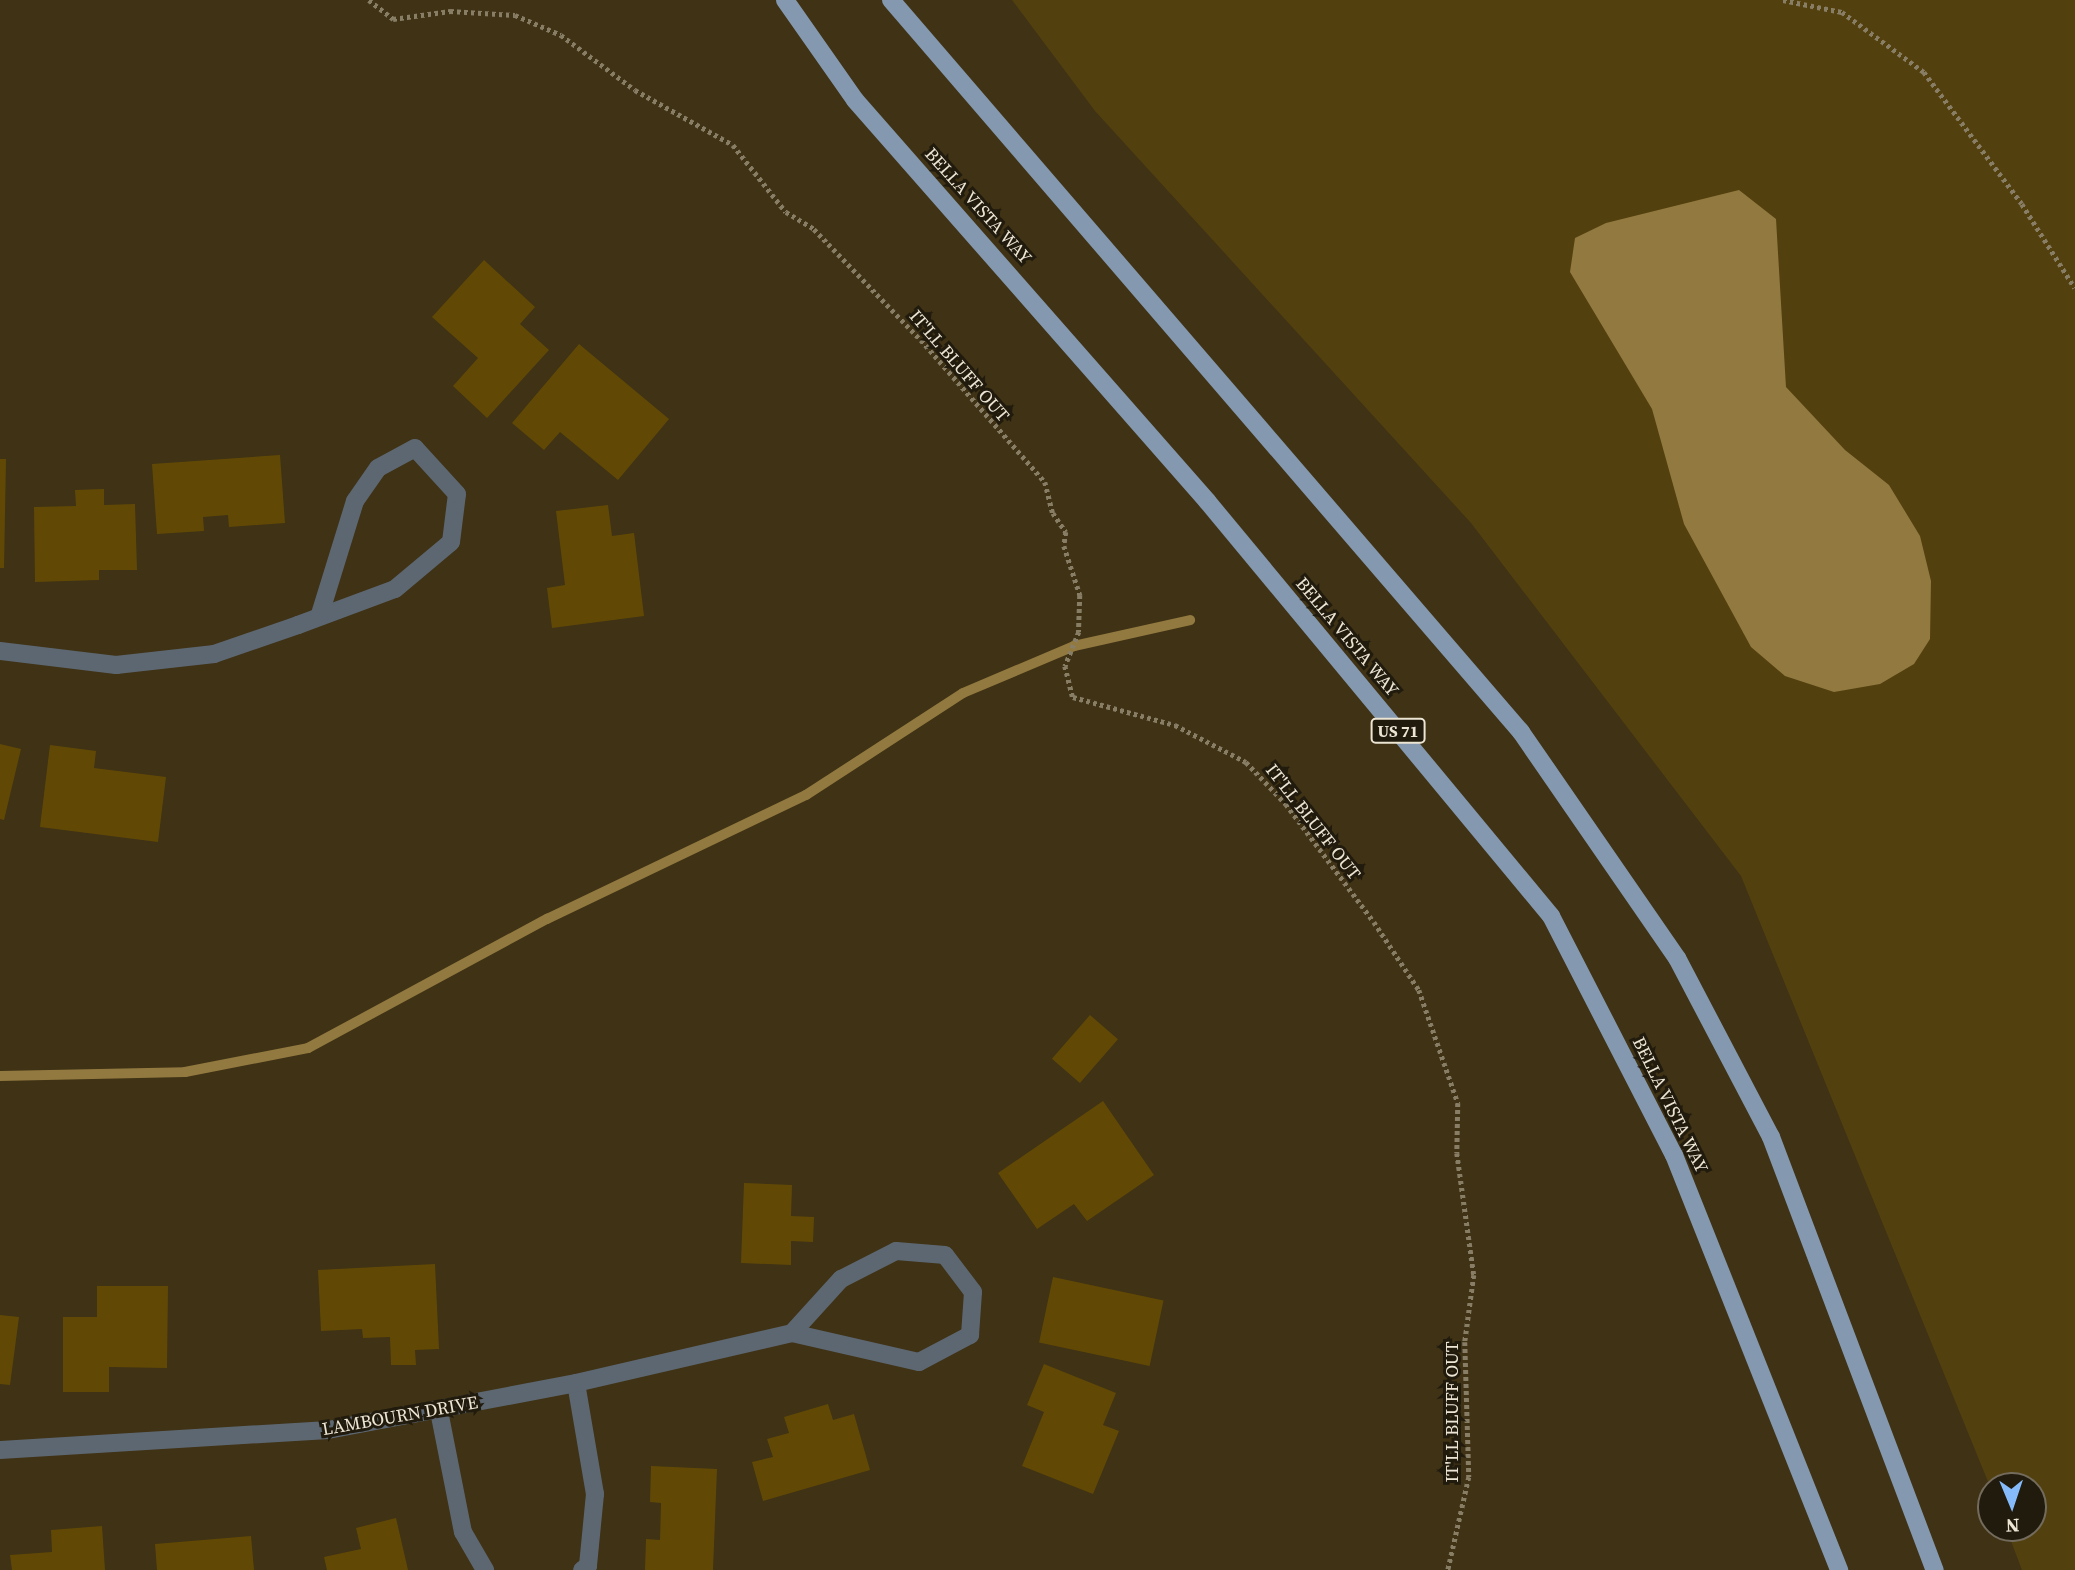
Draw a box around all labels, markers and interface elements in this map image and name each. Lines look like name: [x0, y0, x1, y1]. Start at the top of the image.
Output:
street label: BELLA VISTA WAY: [920, 143, 1036, 269]
street label: IT'LL BLUFF OUT: [905, 306, 1013, 426]
street label: BELLA VISTA WAY: [1291, 573, 1403, 701]
road number: US 71: [1370, 718, 1426, 744]
street label: IT'LL BLUFF OUT: [1261, 760, 1365, 884]
street label: BELLA VISTA WAY: [1627, 1033, 1713, 1177]
street label: IT'LL BLUFF OUT: [1441, 1341, 1463, 1483]
street label: LAMBOURN DRIVE: [320, 1392, 480, 1440]
north arrow: [1977, 1472, 2047, 1542]
text: N: [2005, 1513, 2020, 1539]

